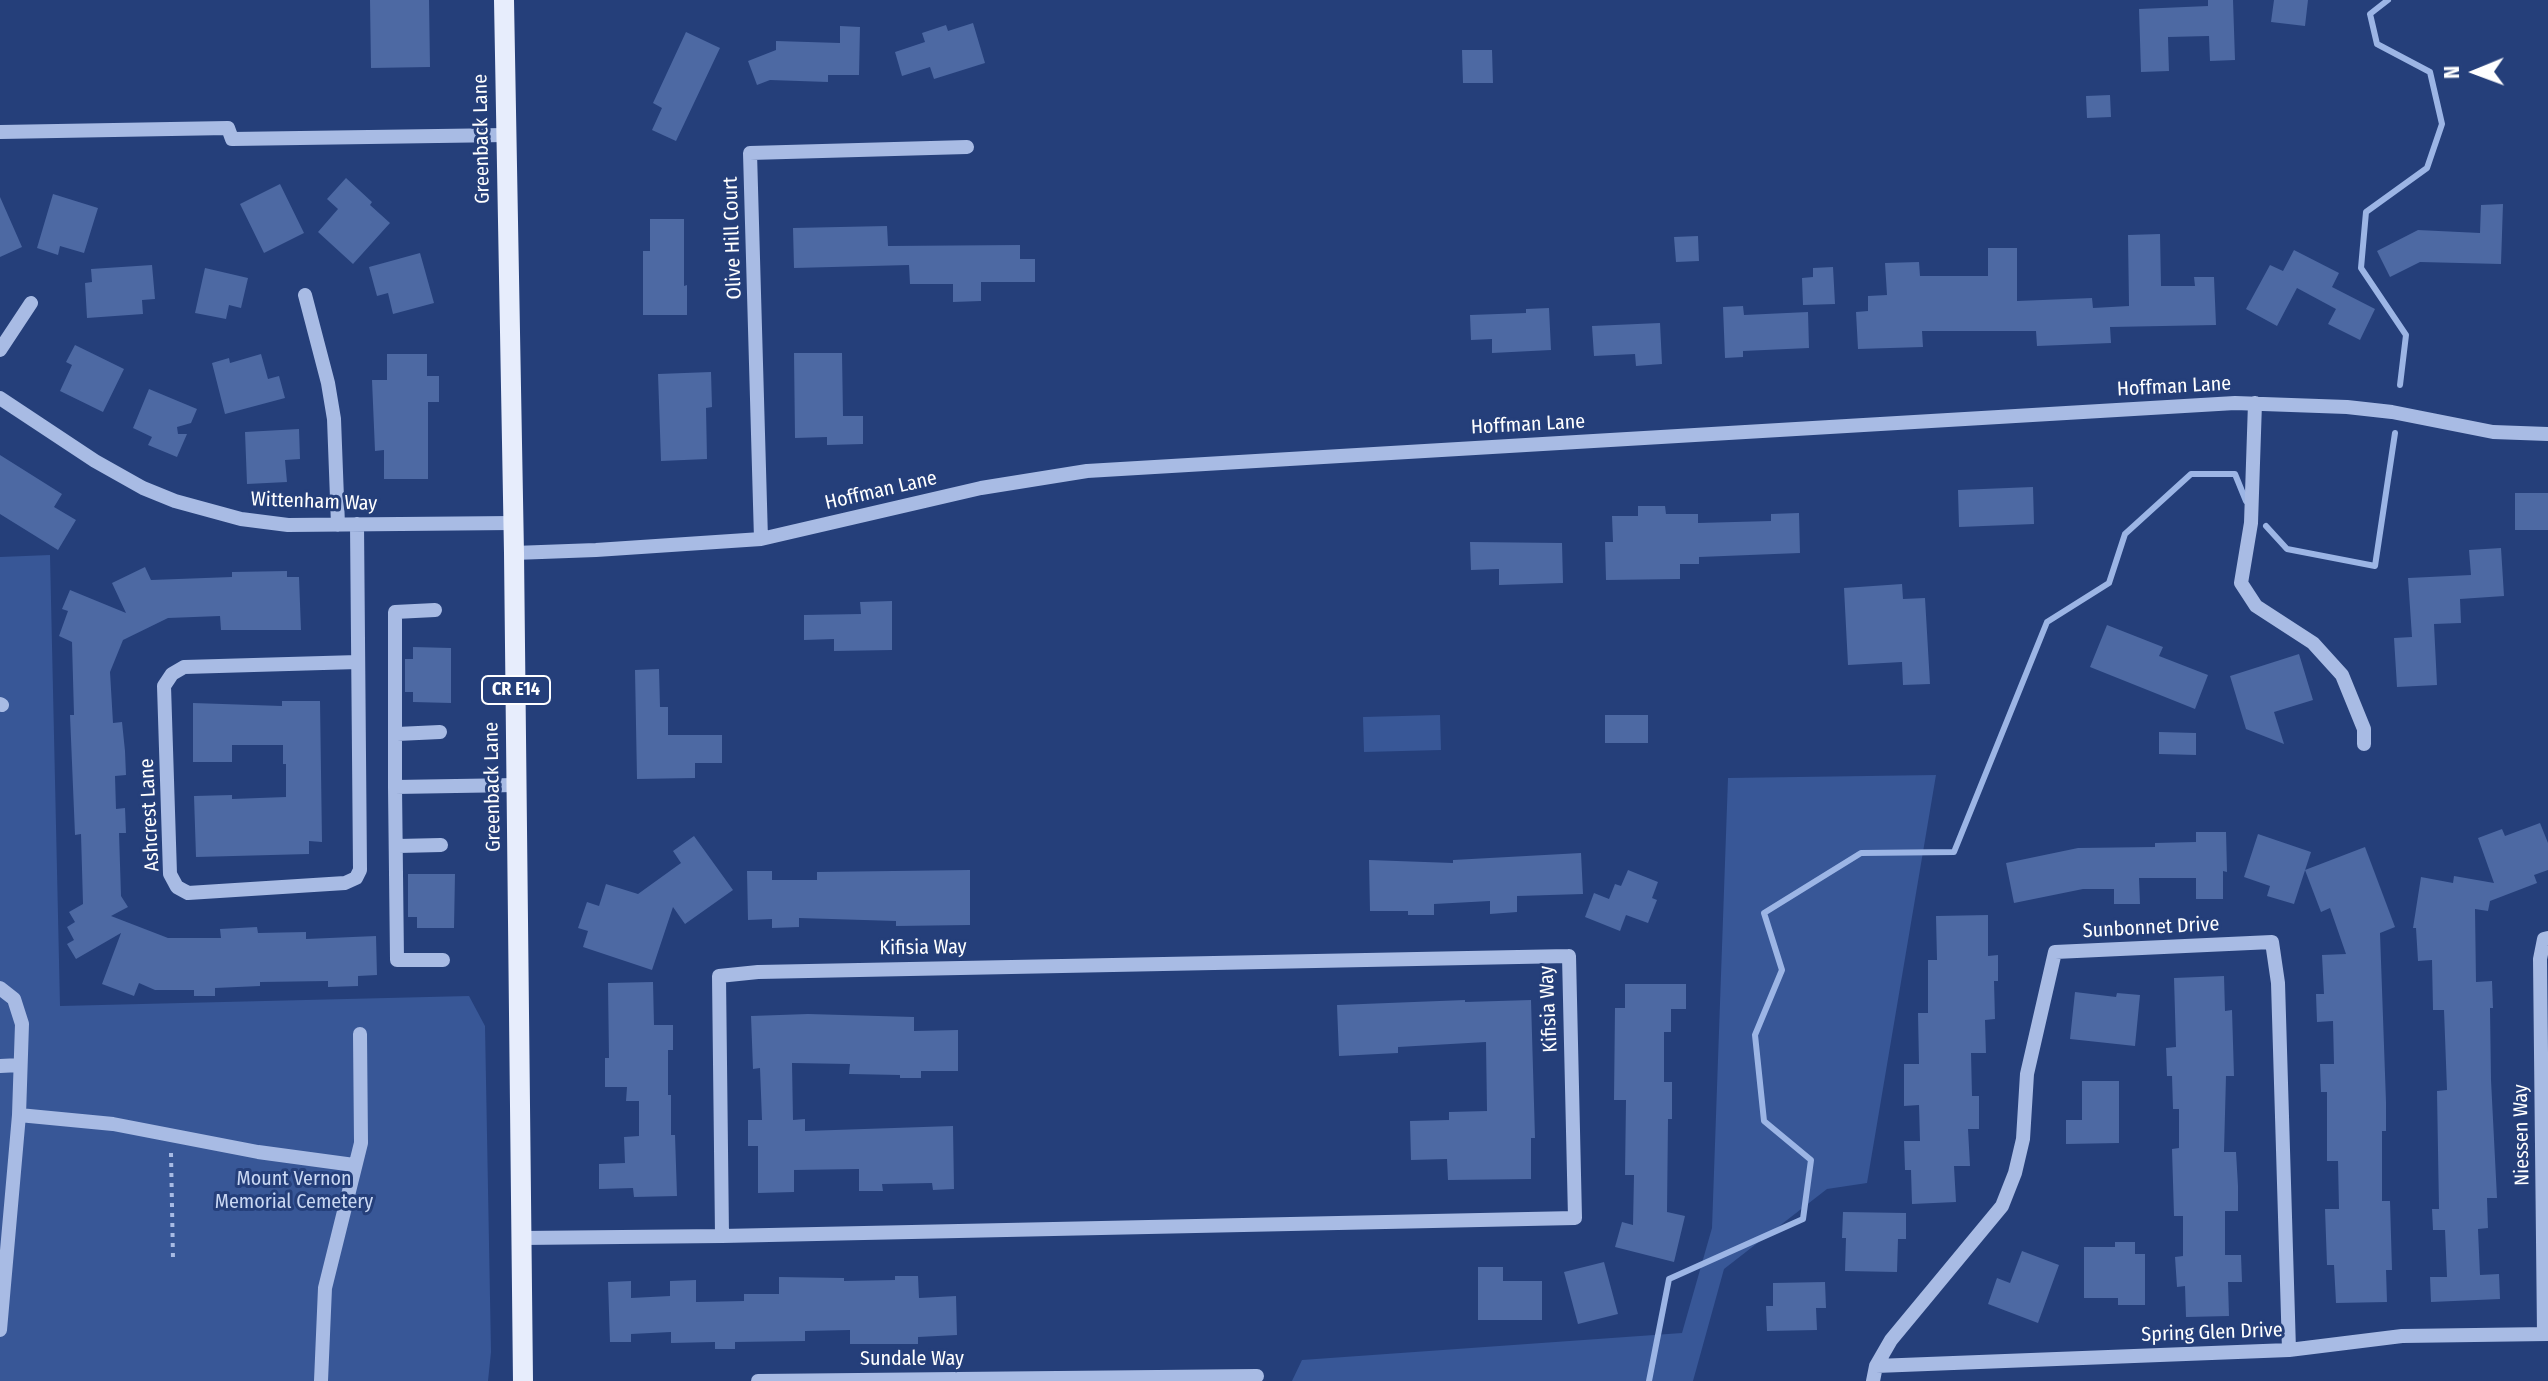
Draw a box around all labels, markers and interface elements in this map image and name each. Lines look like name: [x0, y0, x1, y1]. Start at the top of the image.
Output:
north arrow: [2436, 32, 2516, 112]
text: N: [2438, 66, 2465, 79]
street label: Greenback Lane: [469, 74, 495, 204]
street label: Olive Hill Court: [719, 176, 747, 300]
street label: Hoffman Lane: [2116, 372, 2232, 402]
street label: Hoffman Lane: [1470, 410, 1586, 440]
street label: Hoffman Lane: [823, 466, 939, 516]
street label: Wittenham Way: [250, 488, 378, 516]
road number: CR E14: [482, 676, 550, 704]
street label: Greenback Lane: [480, 722, 506, 852]
street label: Ashcrest Lane: [135, 758, 165, 872]
street label: Sunbonnet Drive: [2082, 912, 2220, 944]
street label: Kifisia Way: [879, 935, 967, 961]
street label: Kifisia Way: [1535, 965, 1563, 1053]
street label: Niessen Way: [2509, 1084, 2535, 1186]
park label: Mount Vernon Memorial Cemetery: [215, 1167, 373, 1214]
street label: Spring Glen Drive: [2141, 1319, 2283, 1347]
street label: Sundale Way: [860, 1347, 964, 1371]

